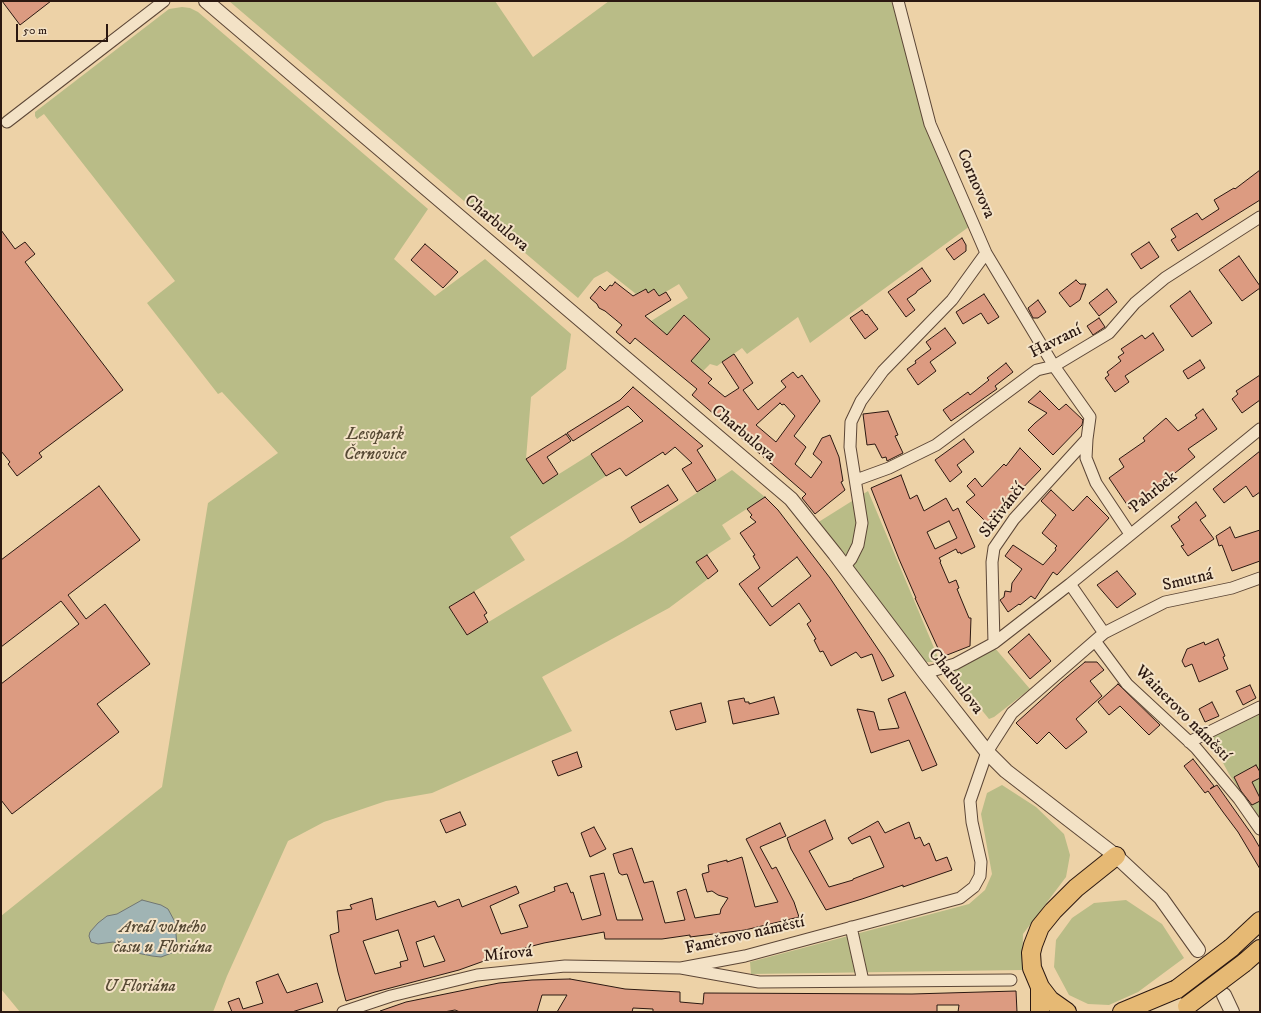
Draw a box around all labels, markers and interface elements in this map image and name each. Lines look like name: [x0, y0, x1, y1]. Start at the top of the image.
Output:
scale bar: [18, 16, 110, 42]
text: 50 m: [23, 23, 47, 38]
street label: Cornovova: [951, 146, 999, 222]
street label: Charbulova: [460, 191, 532, 257]
street label: Havraní: [1027, 320, 1085, 364]
street label: Charbulova: [707, 401, 779, 467]
park label: Lesopark Černovice: [344, 425, 406, 465]
street label: Pahrbek: [1126, 468, 1182, 518]
street label: Skřivánčí: [976, 480, 1030, 542]
street label: Smutná: [1161, 565, 1215, 597]
street label: Charbulova: [923, 645, 987, 719]
street label: Wainerovo náměstí: [1130, 662, 1234, 766]
street label: Faměrovo náměstí: [683, 912, 807, 960]
park label: Areál volného času u Floriána: [114, 918, 212, 958]
street label: Mírová: [482, 942, 534, 968]
park label: U Floriána: [104, 977, 176, 997]

